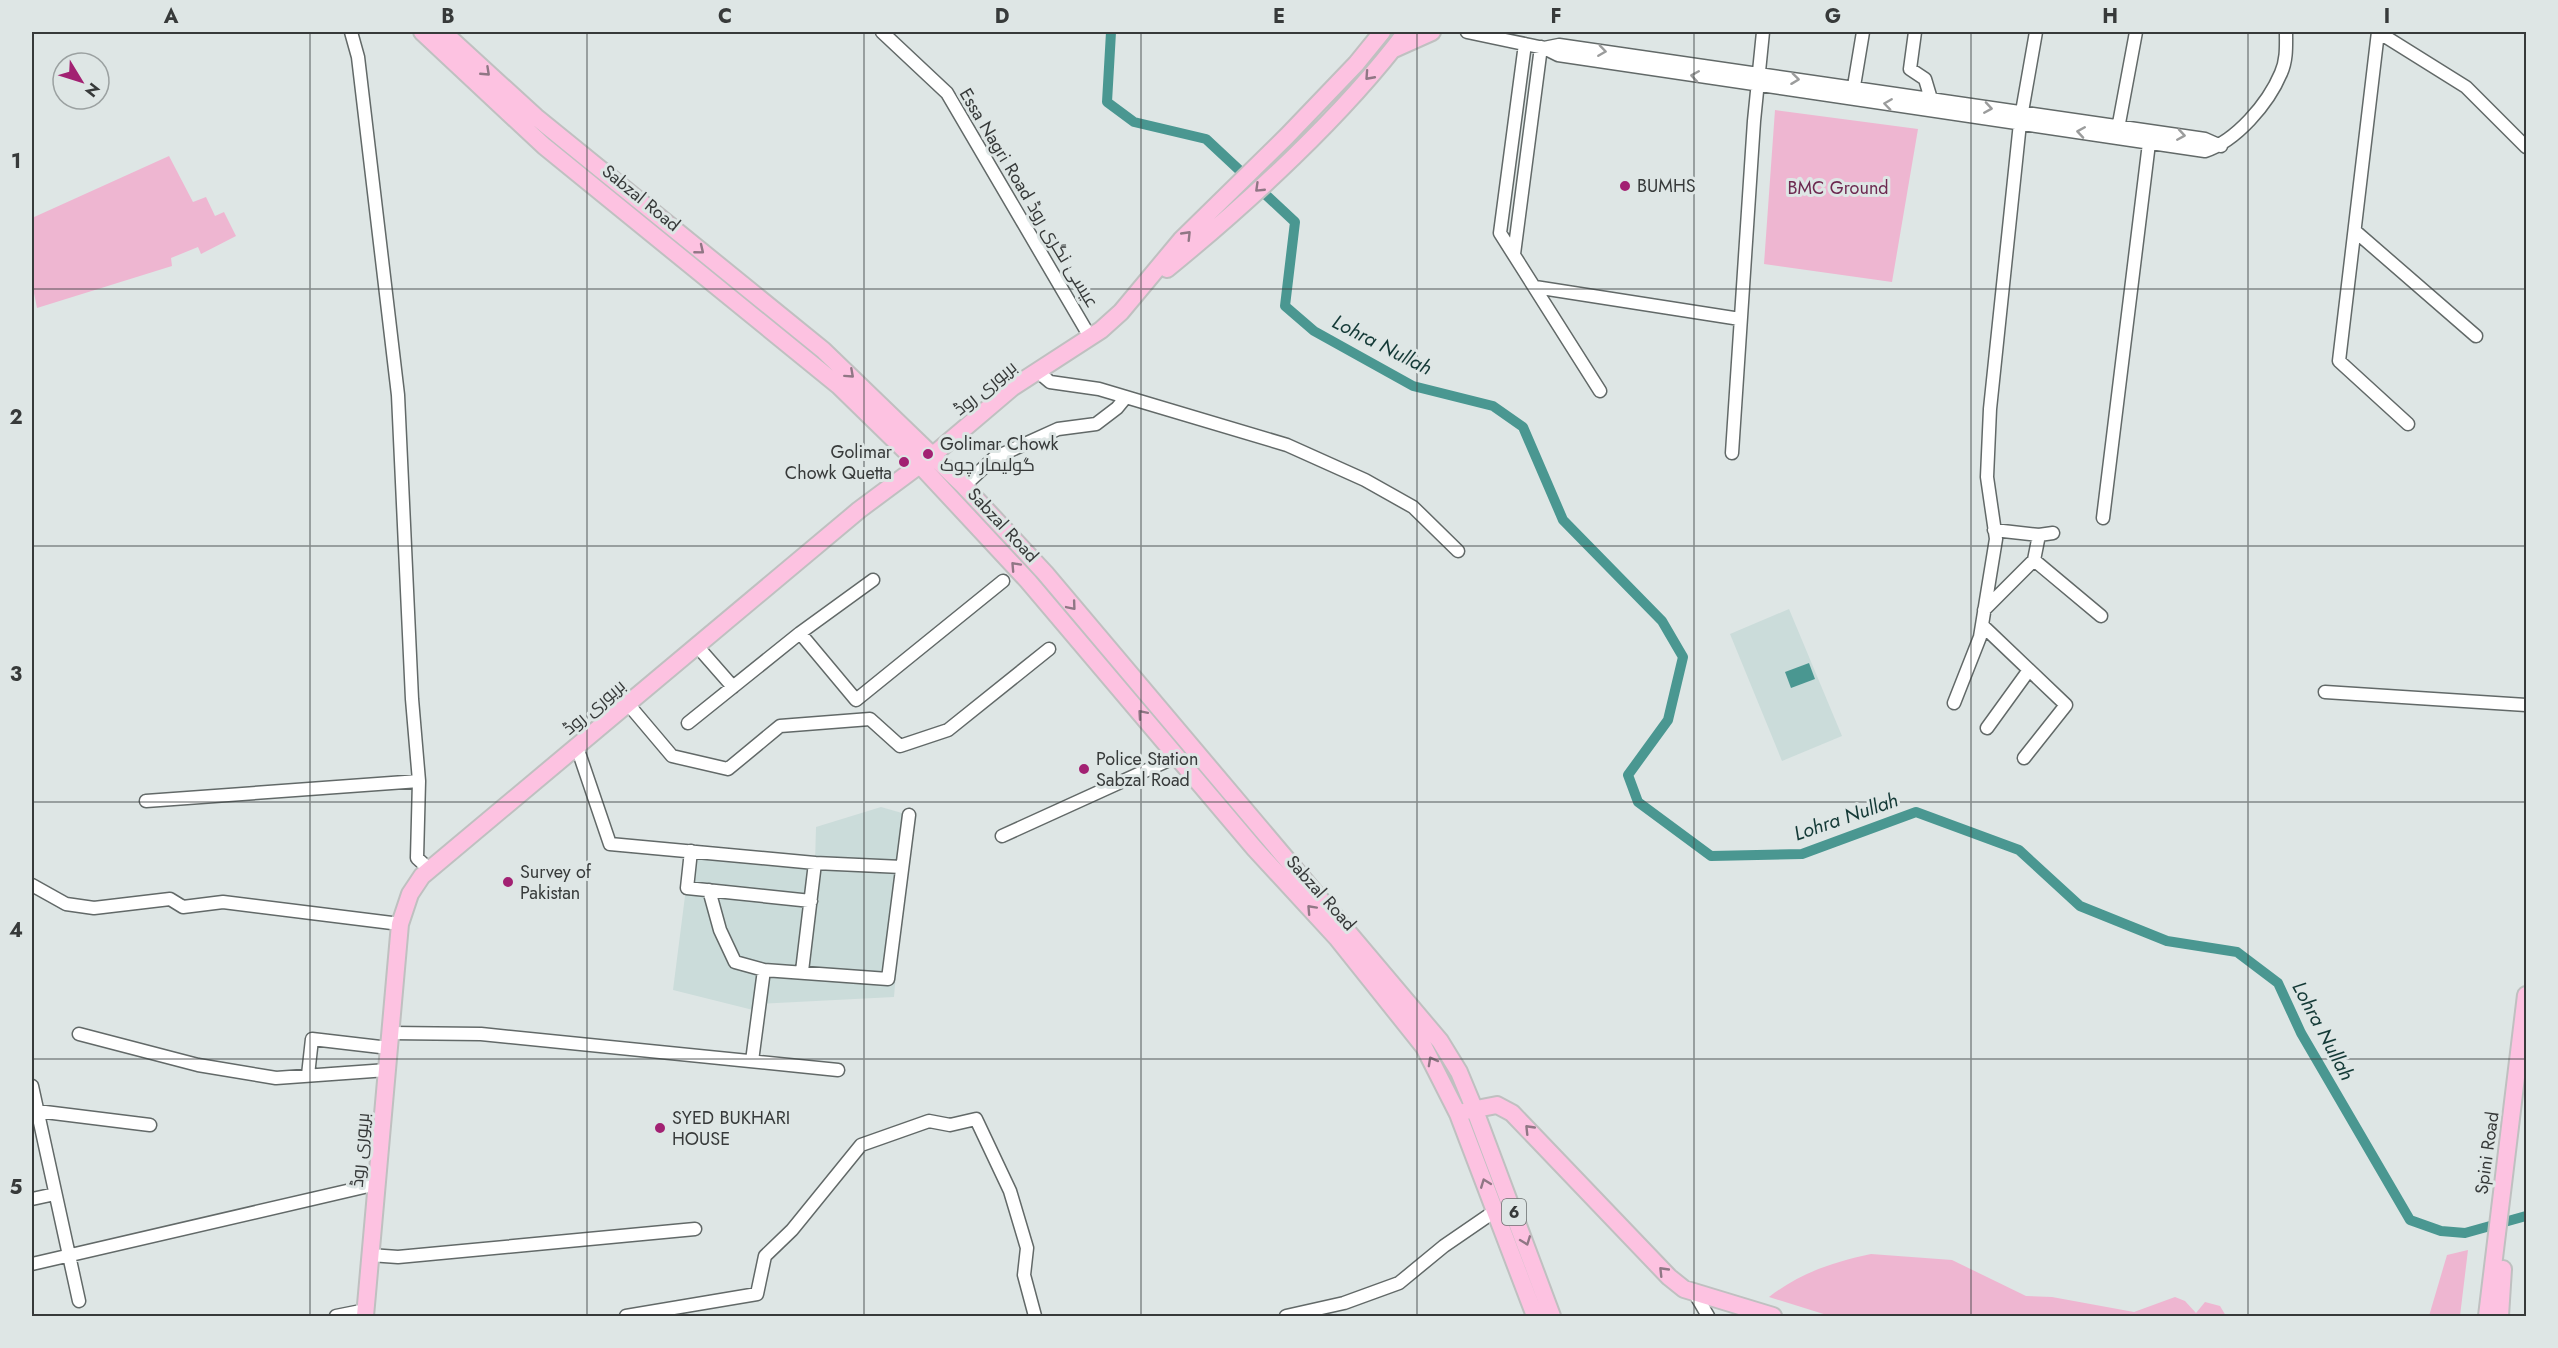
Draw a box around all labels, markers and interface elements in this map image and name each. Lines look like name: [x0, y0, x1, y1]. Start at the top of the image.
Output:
text: A: [163, 2, 179, 31]
text: B: [441, 2, 455, 31]
text: C: [718, 2, 732, 31]
text: D: [995, 2, 1009, 31]
text: E: [1273, 2, 1285, 31]
text: F: [1550, 2, 1562, 31]
text: G: [1825, 2, 1841, 31]
text: H: [2102, 2, 2118, 31]
text: I: [2384, 2, 2390, 31]
one-way arrow: [1598, 45, 1607, 57]
north arrow: [51, 51, 111, 111]
one-way arrow: [479, 65, 489, 76]
one-way arrow: [1365, 69, 1376, 80]
one-way arrow: [1690, 70, 1699, 82]
one-way arrow: [1791, 72, 1800, 84]
text: N: [79, 78, 105, 102]
street label: Essa Nagri Road عیسیٰ نگری روڈ: [953, 83, 1105, 313]
one-way arrow: [1883, 98, 1892, 110]
one-way arrow: [1983, 101, 1993, 113]
one-way arrow: [2076, 127, 2085, 139]
one-way arrow: [2176, 129, 2186, 141]
text: 1: [11, 147, 21, 176]
street label: Sabzal Road: [596, 158, 686, 238]
place label: BUMHS: [1637, 173, 1696, 199]
park label: BMC Ground: [1787, 175, 1889, 201]
marker: BUMHS: [1618, 179, 1632, 193]
one-way arrow: [1255, 181, 1265, 192]
one-way arrow: [1179, 231, 1190, 242]
one-way arrow: [693, 243, 704, 254]
water label: Lohra Nullah: [1327, 307, 1437, 383]
street label: بریوری روڈ: [948, 354, 1022, 422]
one-way arrow: [843, 367, 854, 378]
text: 2: [9, 403, 23, 432]
place label: Golimar Chowk گولیمار چوک: [940, 431, 1058, 478]
place label: Golimar Chowk Quetta: [785, 439, 893, 486]
marker: Golimar Chowk گولیمار چوک: [921, 447, 935, 461]
marker: Golimar Chowk Quetta: [897, 455, 911, 469]
street label: Sabzal Road: [961, 482, 1045, 568]
one-way arrow: [1011, 563, 1022, 574]
one-way arrow: [1065, 599, 1076, 610]
text: 3: [10, 660, 22, 689]
street label: بریوری روڈ: [557, 673, 631, 741]
one-way arrow: [1138, 710, 1149, 721]
place label: Police Station Sabzal Road: [1096, 746, 1198, 793]
marker: Police Station Sabzal Road: [1077, 762, 1091, 776]
water label: Lohra Nullah: [1790, 786, 1902, 848]
street label: Sabzal Road: [1280, 849, 1362, 937]
place label: Survey of Pakistan: [520, 859, 592, 906]
marker: Survey of Pakistan: [501, 875, 515, 889]
one-way arrow: [1307, 905, 1318, 916]
text: 4: [9, 916, 23, 945]
water label: Lohra Nullah: [2285, 976, 2361, 1086]
one-way arrow: [1428, 1057, 1439, 1067]
place label: SYED BUKHARI HOUSE: [672, 1105, 790, 1152]
street label: Spini Road: [2468, 1110, 2506, 1196]
street label: بریوری روڈ: [344, 1112, 376, 1188]
marker: SYED BUKHARI HOUSE: [653, 1121, 667, 1135]
one-way arrow: [1525, 1125, 1536, 1135]
text: 5: [10, 1173, 23, 1202]
one-way arrow: [1479, 1178, 1492, 1189]
road number: 6: [1502, 1199, 1526, 1225]
one-way arrow: [1518, 1235, 1531, 1245]
one-way arrow: [1659, 1267, 1670, 1277]

